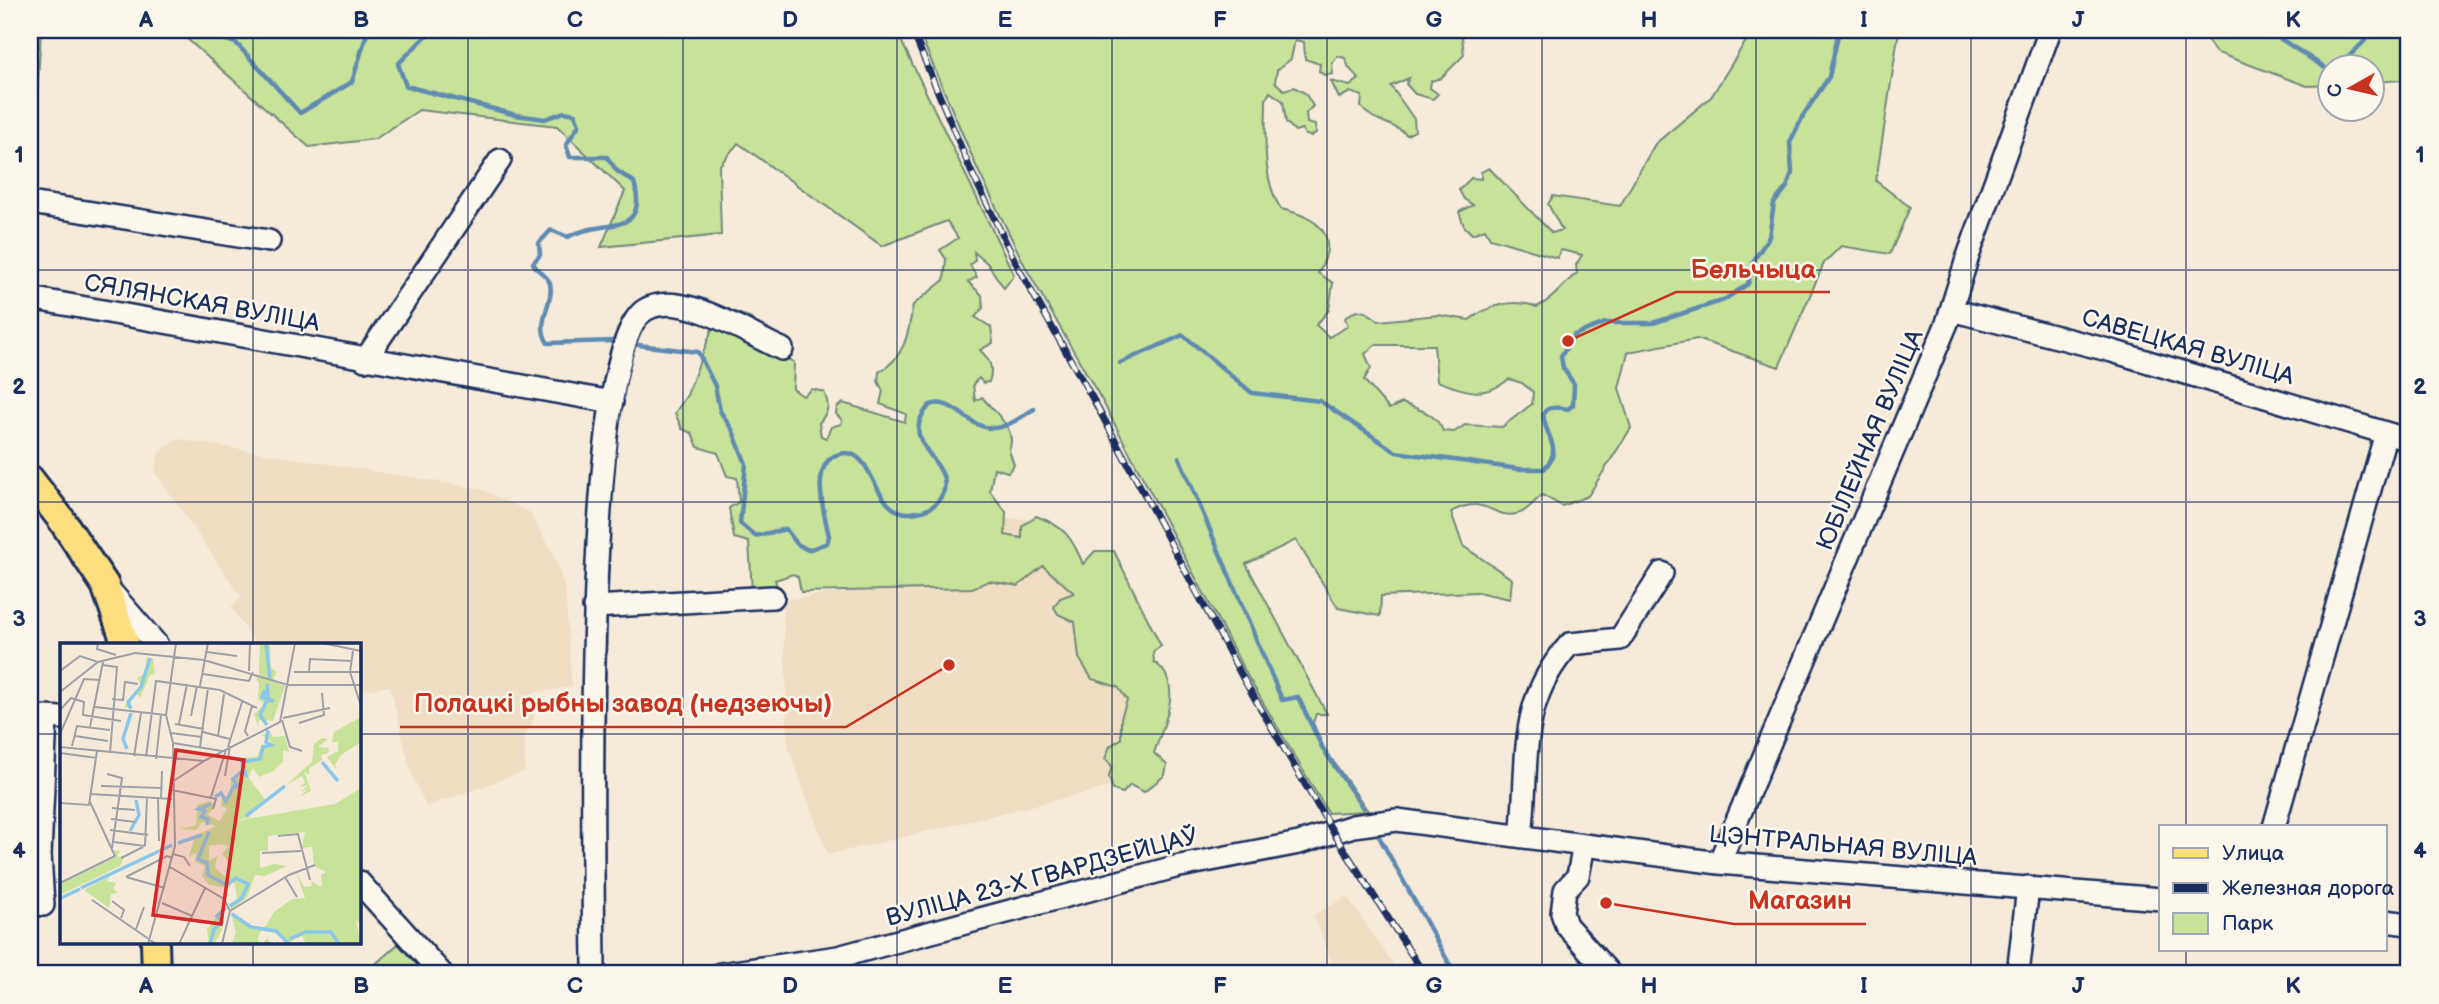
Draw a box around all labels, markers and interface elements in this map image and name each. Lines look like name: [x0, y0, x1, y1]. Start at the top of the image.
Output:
text: A: [138, 6, 154, 34]
text: B: [353, 6, 369, 34]
text: C: [567, 6, 583, 34]
text: D: [782, 6, 798, 34]
text: E: [998, 6, 1013, 34]
text: F: [1213, 6, 1227, 34]
text: G: [1426, 6, 1443, 34]
text: H: [1640, 6, 1658, 34]
text: I: [1860, 6, 1868, 34]
text: J: [2072, 6, 2085, 34]
text: K: [2285, 6, 2301, 34]
north arrow: [2316, 52, 2386, 122]
text: С: [2323, 82, 2348, 98]
text: 1: [14, 141, 24, 169]
text: 1: [2415, 141, 2425, 169]
callout: Бельчыца: [1676, 245, 1830, 292]
text: Бельчыца: [1690, 255, 1816, 286]
street label: СЯЛЯНСКАЯ ВУЛІЦА: [82, 268, 322, 338]
street label: САВЕЦКАЯ ВУЛІЦА: [2079, 303, 2298, 391]
street label: ЮБІЛЕЙНАЯ ВУЛІЦА: [1810, 325, 1930, 555]
text: 2: [12, 373, 26, 401]
text: 2: [2413, 373, 2427, 401]
text: 3: [12, 605, 26, 633]
text: 3: [2413, 605, 2427, 633]
inset map: [60, 643, 360, 944]
callout: Полацкі рыбны завод (недзеючы): [400, 680, 846, 727]
text: Полацкі рыбны завод (недзеючы): [414, 689, 832, 720]
street label: ЦЭНТРАЛЬНАЯ ВУЛІЦА: [1708, 820, 1979, 872]
street label: ВУЛІЦА 23-Х ГВАРДЗЕЙЦАЎ: [883, 821, 1201, 933]
legend: [2159, 825, 2386, 951]
text: 4: [12, 837, 26, 865]
text: 4: [2413, 837, 2427, 865]
text: Улица: [2222, 841, 2285, 866]
text: Железная дорога: [2222, 876, 2395, 901]
callout: Магазин: [1734, 877, 1866, 924]
text: Магазин: [1748, 886, 1852, 917]
text: Парк: [2222, 911, 2273, 936]
text: A: [138, 972, 154, 1000]
text: B: [353, 972, 369, 1000]
text: C: [567, 972, 583, 1000]
text: D: [782, 972, 798, 1000]
text: E: [998, 972, 1013, 1000]
text: F: [1213, 972, 1227, 1000]
text: G: [1426, 972, 1443, 1000]
text: H: [1640, 972, 1658, 1000]
text: I: [1860, 972, 1868, 1000]
text: J: [2072, 972, 2085, 1000]
text: K: [2285, 972, 2301, 1000]

